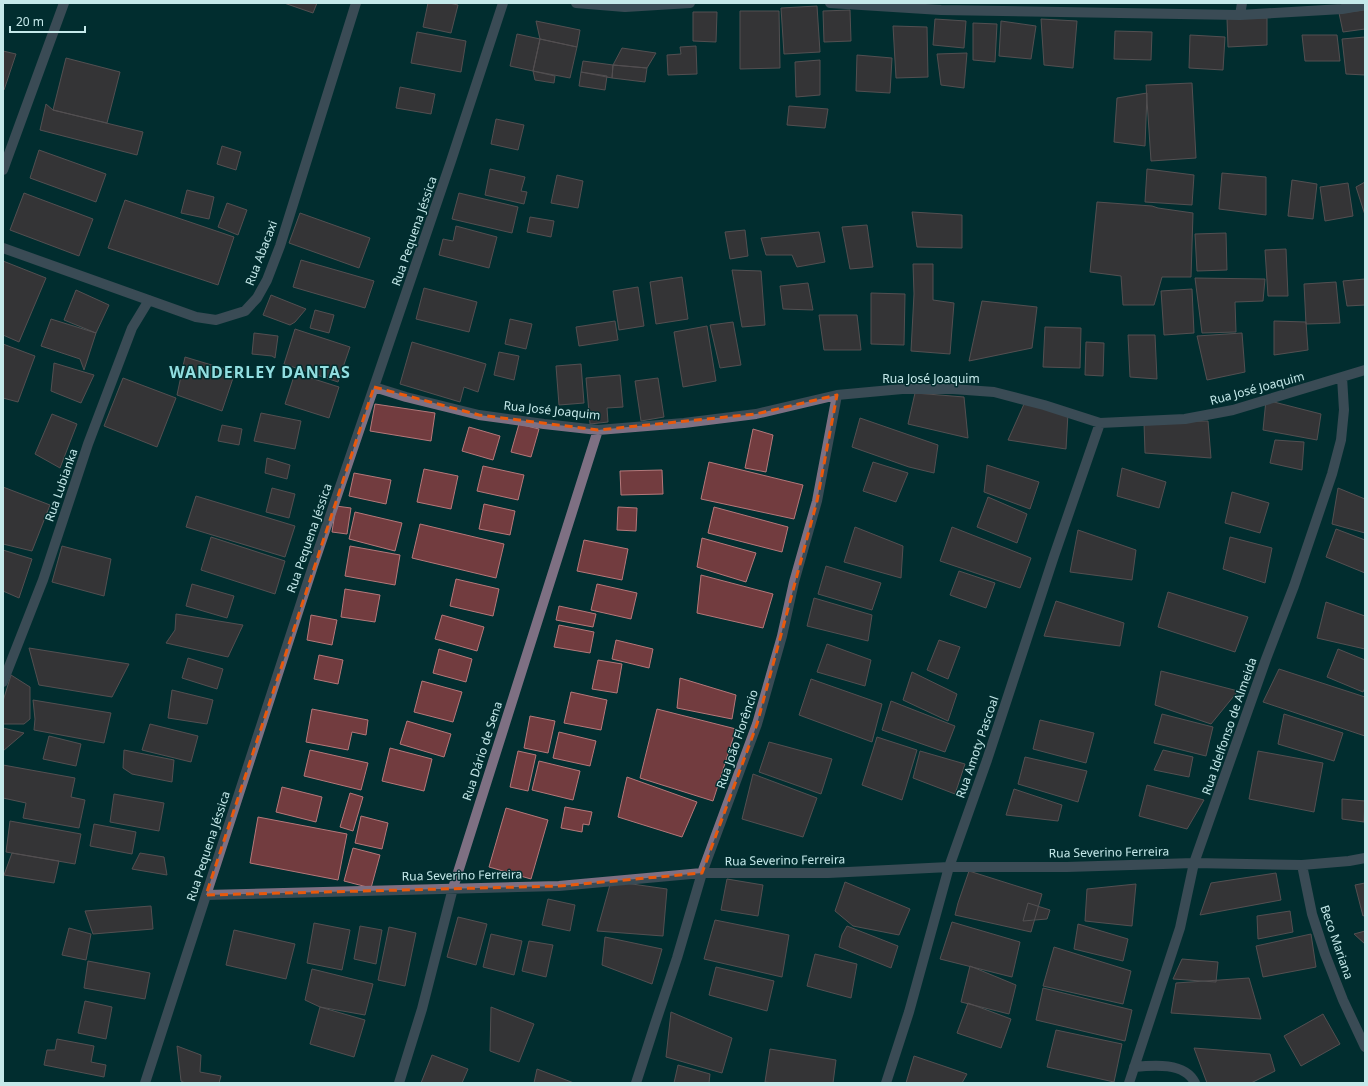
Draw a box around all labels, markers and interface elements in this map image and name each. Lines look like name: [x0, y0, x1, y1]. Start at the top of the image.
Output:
scale bar: [10, 8, 85, 34]
text: 20 m: [16, 13, 44, 30]
street label: Rua Pequena Jéssica: [387, 174, 441, 288]
street label: Rua Abacaxi: [241, 218, 281, 288]
district label: WANDERLEY DANTAS: [169, 361, 351, 383]
street label: Rua José Joaquim: [1208, 367, 1306, 409]
street label: Rua José Joaquim: [882, 370, 980, 387]
street label: Rua José Joaquim: [503, 396, 601, 424]
street label: Rua Lubianka: [41, 446, 81, 524]
street label: Rua Pequena Jéssica: [282, 481, 336, 595]
street label: Rua Idelfonso de Almeida: [1197, 655, 1261, 797]
street label: Rua João Florêncio: [712, 687, 762, 791]
street label: Rua Amoty Pascoal: [952, 694, 1002, 800]
street label: Rua Dário de Sena: [458, 699, 506, 803]
street label: Rua Pequena Jéssica: [182, 789, 234, 903]
street label: Rua Severino Ferreira: [1049, 842, 1169, 862]
street label: Rua Severino Ferreira: [725, 850, 845, 870]
street label: Rua Severino Ferreira: [402, 865, 522, 885]
street label: Beco Mariana: [1316, 903, 1358, 981]

